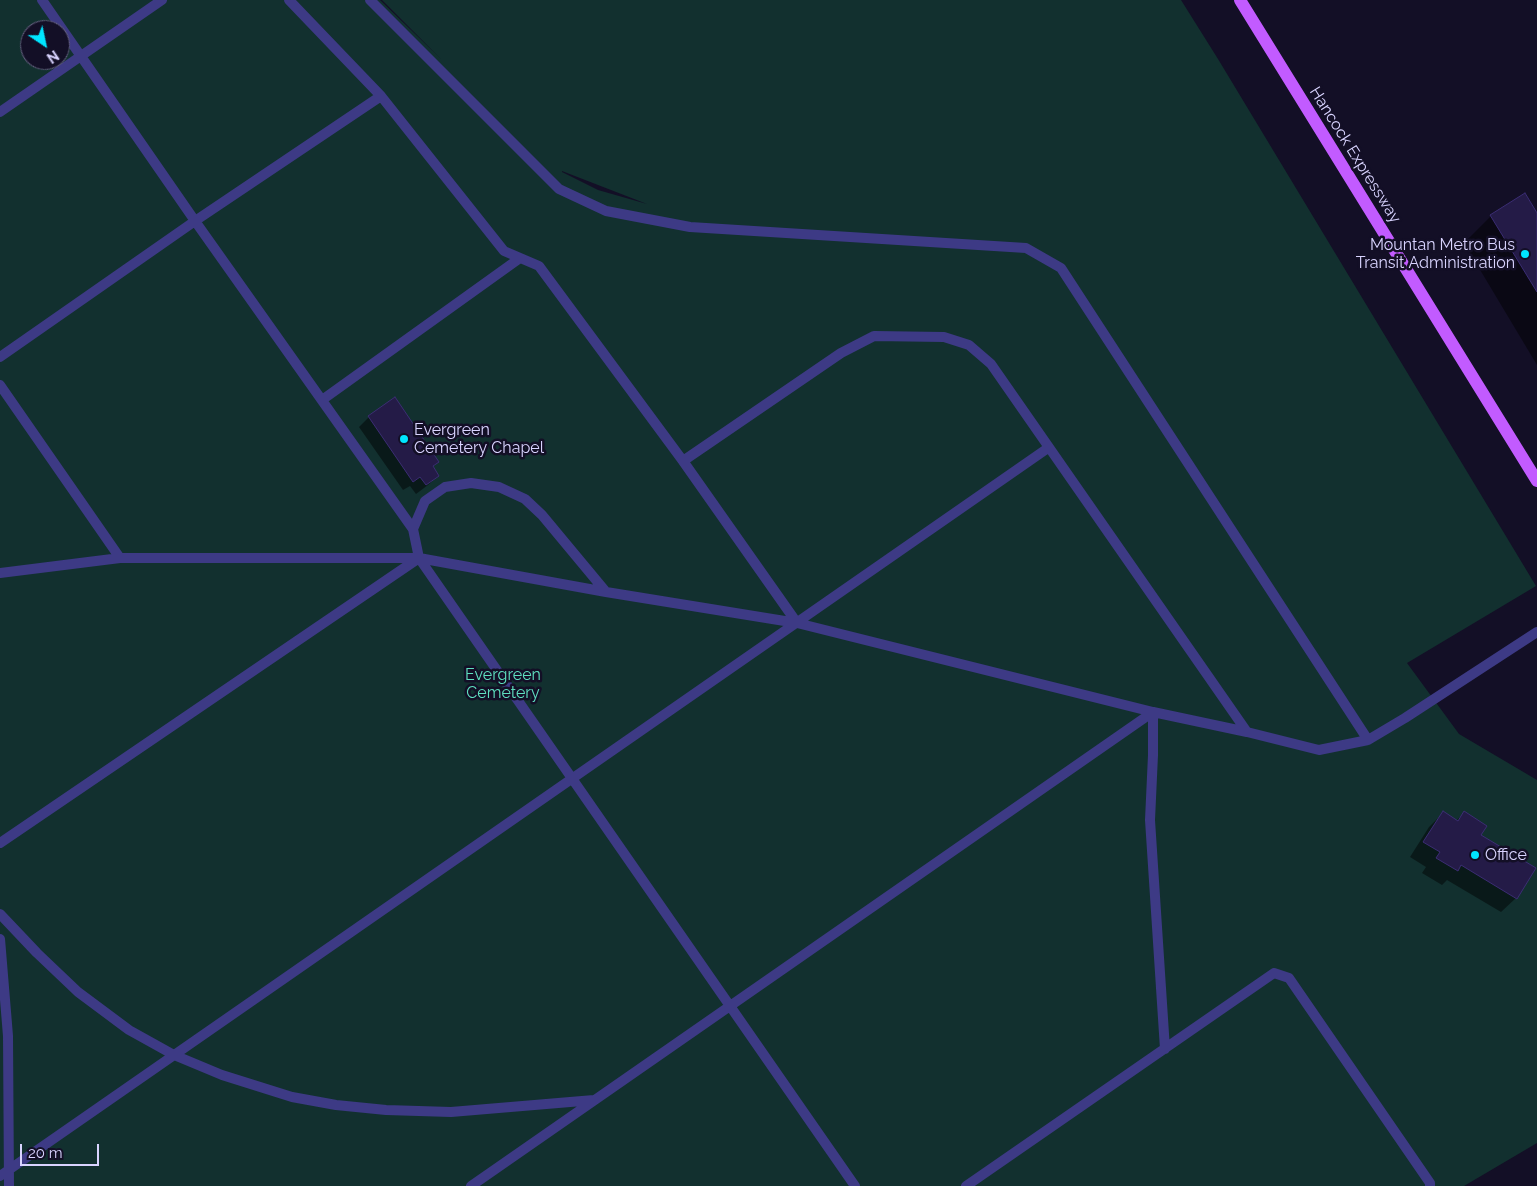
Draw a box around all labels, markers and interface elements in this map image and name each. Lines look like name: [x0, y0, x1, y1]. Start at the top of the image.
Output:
north arrow: [20, 20, 70, 70]
text: N: [44, 47, 62, 66]
street label: Hancock Expressway: [1305, 83, 1405, 227]
place label: Mountan Metro Bus Transit Administration: [1356, 235, 1515, 273]
marker: Mountan Metro Bus Transit Administration: [1519, 248, 1531, 260]
place label: Evergreen Cemetery Chapel: [414, 420, 544, 458]
marker: Evergreen Cemetery Chapel: [398, 433, 410, 445]
park label: Evergreen Cemetery: [465, 665, 541, 703]
place label: Office: [1485, 845, 1527, 865]
marker: Office: [1469, 849, 1481, 861]
scale bar: [22, 1134, 101, 1166]
text: 20 m: [28, 1144, 63, 1162]

